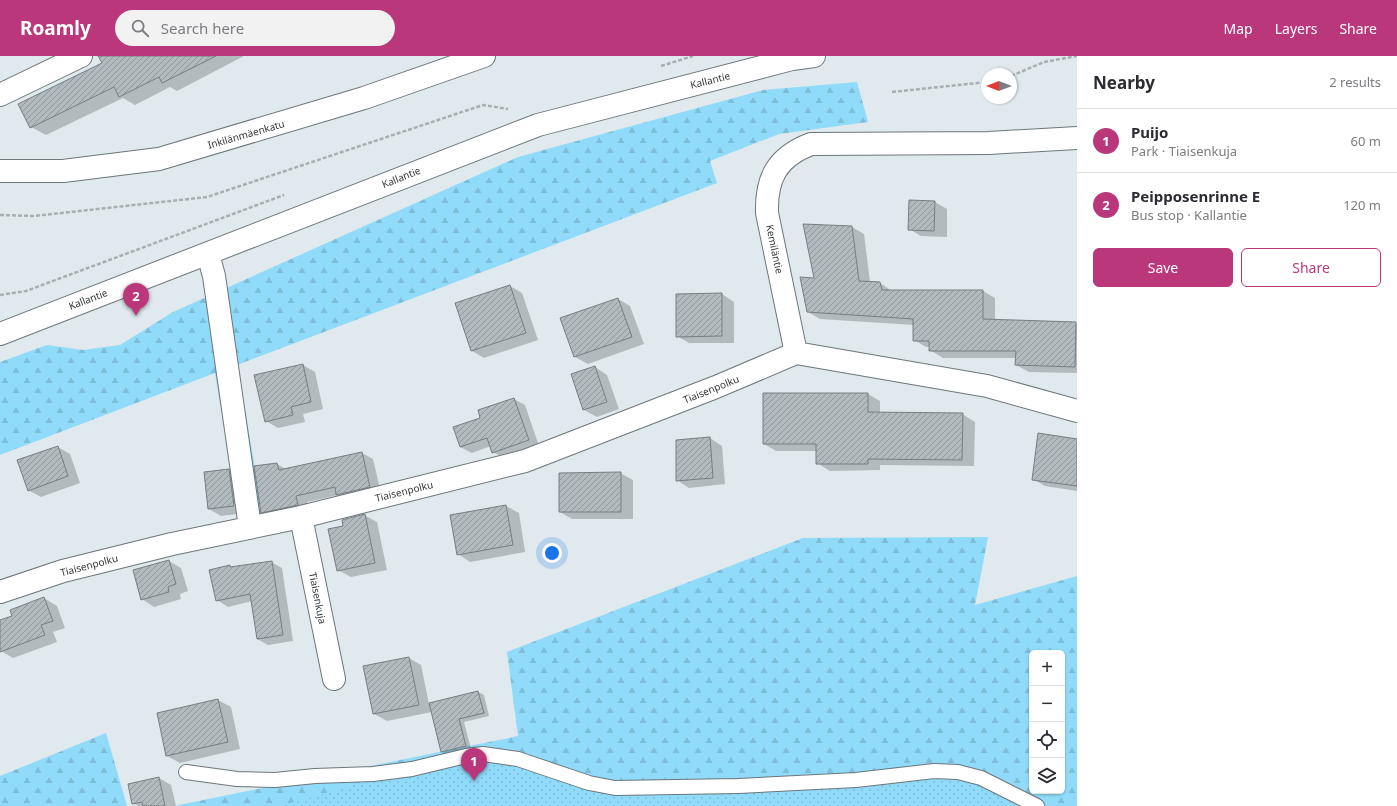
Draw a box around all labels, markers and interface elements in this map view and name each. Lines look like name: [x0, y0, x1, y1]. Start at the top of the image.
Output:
search box: [115, 10, 395, 46]
text: Roamly: [20, 15, 91, 41]
icon: search: [129, 17, 151, 39]
text: Search here: [161, 18, 244, 38]
text: Map: [1224, 19, 1253, 38]
text: Layers: [1275, 19, 1317, 38]
text: Share: [1339, 19, 1377, 38]
street label: Kallantie: [689, 68, 732, 92]
north arrow: [981, 68, 1017, 104]
text: Nearby: [1093, 71, 1155, 94]
text: 2 results: [1329, 73, 1381, 91]
street label: Inkilänmäenkatu: [206, 116, 286, 152]
text: Puijo: [1131, 122, 1168, 142]
text: 1: [1102, 132, 1110, 150]
text: 60 m: [1351, 132, 1381, 150]
text: Park · Tiaisenkuja: [1131, 142, 1237, 160]
street label: Kallantie: [380, 163, 423, 191]
text: Peipposenrinne E: [1131, 186, 1260, 206]
text: 2: [1102, 196, 1110, 214]
text: 120 m: [1343, 196, 1381, 214]
text: Bus stop · Kallantie: [1131, 206, 1247, 224]
street label: Kemiläntie: [763, 223, 787, 275]
button: Save: [1093, 248, 1233, 287]
button: Share: [1241, 248, 1381, 287]
pin: 2: [123, 283, 149, 316]
street label: Kallantie: [67, 285, 110, 313]
street label: Tiaisenpolku: [681, 371, 741, 407]
street label: Tiaisenpolku: [374, 477, 434, 505]
your location: [542, 543, 562, 563]
street label: Tiaisenpolku: [59, 551, 119, 579]
street label: Tiaisenkuja: [306, 571, 330, 625]
map controls: [1029, 650, 1065, 794]
button: +: [1029, 650, 1065, 686]
button: −: [1029, 686, 1065, 722]
button: locate: [1029, 722, 1065, 758]
pin: 1: [461, 748, 487, 781]
button: layers: [1029, 758, 1065, 794]

